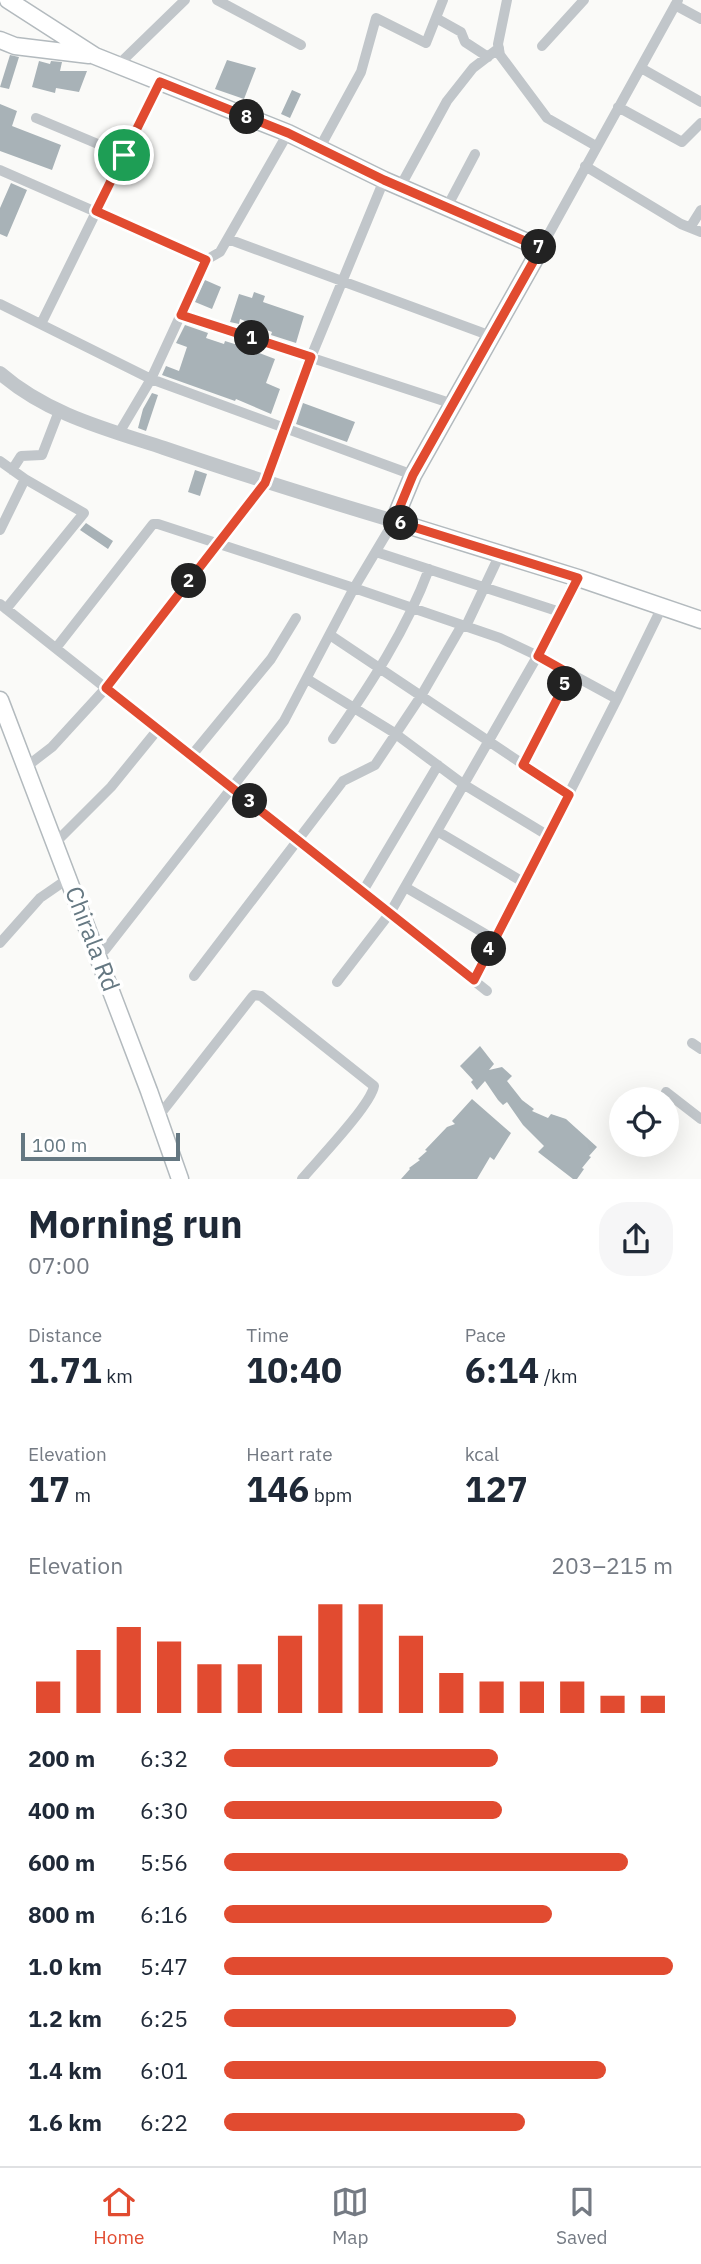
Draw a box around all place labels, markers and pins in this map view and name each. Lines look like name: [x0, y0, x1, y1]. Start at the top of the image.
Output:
pin: 8: [230, 100, 264, 134]
pin: [94, 125, 154, 185]
pin: 7: [522, 230, 556, 264]
pin: 1: [234, 320, 270, 356]
pin: 6: [384, 505, 418, 540]
pin: 2: [172, 564, 206, 598]
pin: 5: [548, 666, 582, 702]
pin: 3: [232, 784, 268, 818]
pin: 4: [472, 932, 506, 967]

